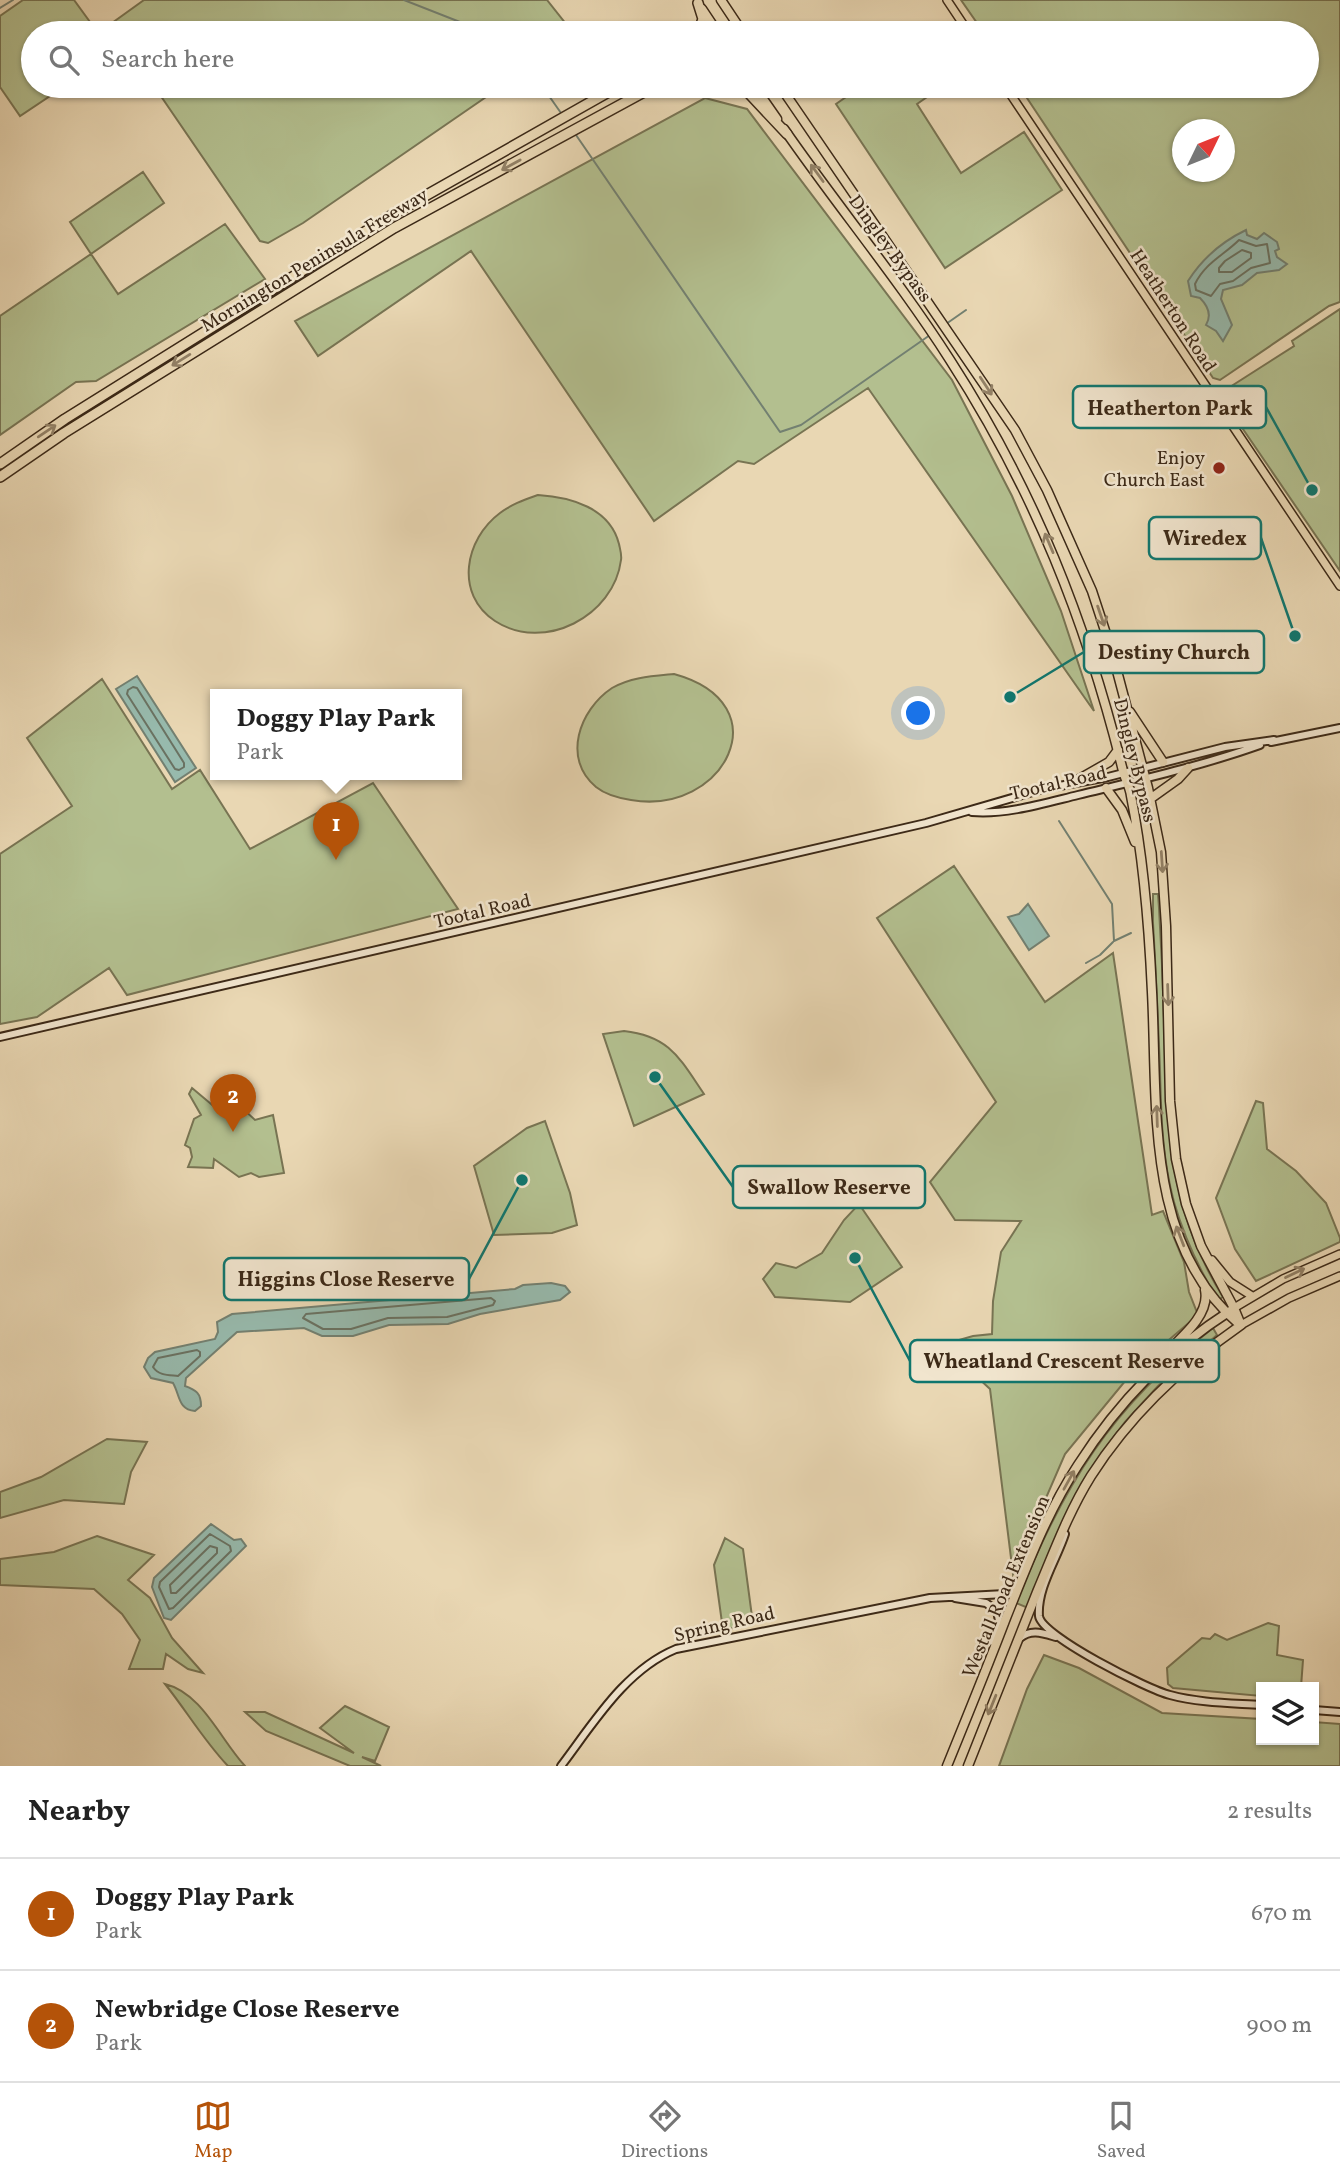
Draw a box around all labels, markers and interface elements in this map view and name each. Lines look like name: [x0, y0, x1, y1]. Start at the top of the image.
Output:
search box: [21, 21, 1319, 98]
icon: search: [45, 41, 83, 79]
text: Search here: [101, 42, 234, 78]
north arrow: [1172, 119, 1235, 182]
one-way arrow: [501, 158, 521, 172]
one-way arrow: [809, 164, 824, 183]
street label: Mornington Peninsula Freeway: [197, 182, 434, 339]
street label: Dingley Bypass: [841, 190, 937, 308]
street label: Heatherton Road: [1123, 244, 1222, 378]
one-way arrow: [172, 354, 192, 368]
one-way arrow: [979, 376, 994, 395]
callout: Heatherton Park: [1073, 386, 1266, 428]
text: Heatherton Park: [1087, 395, 1253, 424]
one-way arrow: [37, 423, 57, 437]
place label: Enjoy Church East: [1104, 446, 1205, 494]
marker: Enjoy Church East: [1211, 460, 1227, 476]
callout: Wiredex: [1149, 517, 1261, 559]
text: Wiredex: [1163, 525, 1247, 554]
one-way arrow: [1042, 533, 1055, 555]
one-way arrow: [1096, 605, 1108, 627]
callout: Destiny Church: [1084, 631, 1264, 673]
text: Destiny Church: [1098, 639, 1251, 668]
popup: [210, 689, 462, 780]
your location: [901, 696, 935, 730]
street label: Dingley Bypass: [1106, 696, 1162, 825]
text: Doggy Play Park: [236, 701, 436, 737]
text: Park: [236, 737, 283, 769]
street label: Tootal Road: [1008, 760, 1109, 808]
pin: 1: [313, 802, 359, 860]
one-way arrow: [1156, 850, 1169, 873]
street label: Tootal Road: [432, 888, 533, 936]
one-way arrow: [1162, 983, 1175, 1006]
pin: 2: [210, 1074, 256, 1132]
one-way arrow: [1150, 1105, 1163, 1128]
callout: Swallow Reserve: [733, 1166, 925, 1208]
text: Swallow Reserve: [747, 1174, 911, 1203]
one-way arrow: [1173, 1226, 1186, 1247]
callout: Higgins Close Reserve: [224, 1258, 469, 1300]
text: Higgins Close Reserve: [238, 1266, 454, 1295]
one-way arrow: [1284, 1266, 1305, 1280]
callout: Wheatland Crescent Reserve: [910, 1340, 1219, 1382]
text: Wheatland Crescent Reserve: [923, 1348, 1205, 1377]
one-way arrow: [1063, 1470, 1076, 1491]
street label: Westall Road Extension: [957, 1491, 1057, 1682]
street label: Spring Road: [671, 1601, 777, 1649]
map controls: [1256, 1682, 1319, 1745]
button: layers: [1256, 1682, 1319, 1745]
one-way arrow: [985, 1693, 998, 1715]
text: Nearby: [28, 1791, 130, 1833]
text: 2 results: [1227, 1796, 1312, 1828]
text: Doggy Play Park: [95, 1880, 294, 1916]
text: 1: [46, 1898, 56, 1930]
text: 670 m: [1251, 1898, 1312, 1930]
text: Park: [95, 1916, 142, 1948]
text: Newbridge Close Reserve: [95, 1992, 399, 2028]
text: 2: [45, 2010, 57, 2042]
text: 900 m: [1247, 2010, 1312, 2042]
text: Park: [95, 2028, 142, 2060]
tab: Map: [194, 2097, 232, 2165]
tab: Directions: [621, 2097, 708, 2165]
tab: Saved: [1097, 2097, 1146, 2165]

